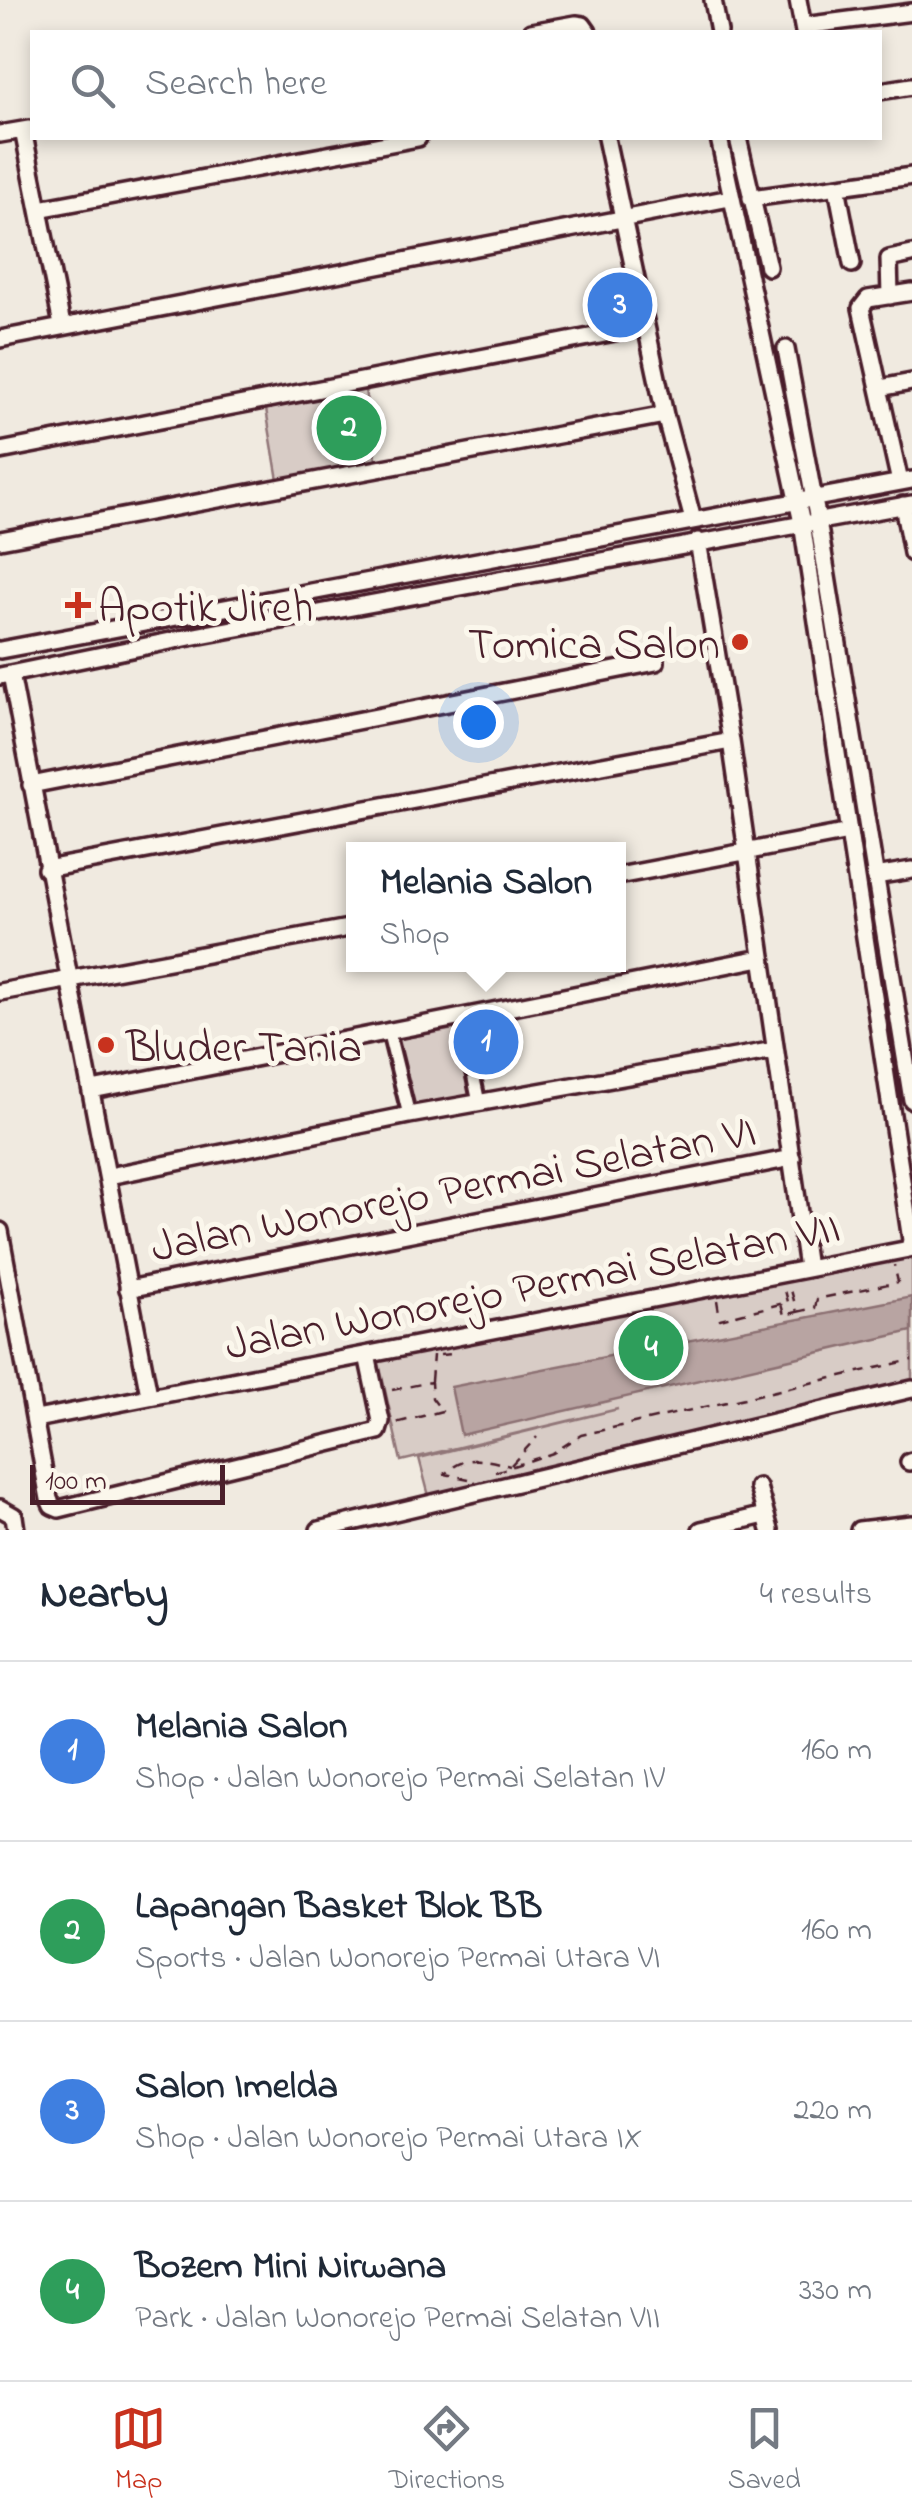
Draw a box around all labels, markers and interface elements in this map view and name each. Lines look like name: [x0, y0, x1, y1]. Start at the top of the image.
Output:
search box: [30, 30, 882, 140]
text: Search here: [145, 57, 327, 113]
icon: search: [65, 58, 120, 113]
pin: 3: [588, 268, 652, 342]
pin: 2: [316, 390, 382, 466]
place label: Apotik Jireh: [98, 577, 313, 643]
marker: Apotik Jireh: [67, 594, 89, 616]
place label: Tomica Salon: [468, 614, 720, 680]
marker: Tomica Salon: [729, 631, 751, 653]
your location: [453, 697, 504, 748]
popup: [346, 842, 626, 972]
text: Melania Salon: [380, 856, 592, 912]
text: Shop: [380, 912, 450, 959]
pin: 1: [454, 1004, 518, 1080]
place label: Bluder Tania: [125, 1017, 362, 1083]
marker: Bluder Tania: [95, 1034, 117, 1056]
street label: Jalan Wonorejo Permai Selatan VI: [146, 1101, 762, 1283]
street label: Jalan Wonorejo Permai Selatan VII: [220, 1197, 846, 1381]
pin: 4: [618, 1310, 684, 1386]
scale bar: [30, 1460, 225, 1504]
text: 100 m: [45, 1462, 107, 1503]
text: Nearby: [40, 1565, 168, 1626]
text: 4 results: [760, 1572, 872, 1619]
text: Melania Salon: [135, 1700, 347, 1756]
text: 1: [67, 1728, 78, 1775]
text: 160 m: [801, 1728, 872, 1775]
text: Shop · Jalan Wonorejo Permai Selatan IV: [135, 1756, 665, 1803]
text: Lapangan Basket Blok BB: [135, 1880, 542, 1936]
text: 2: [65, 1908, 80, 1955]
text: 160 m: [801, 1908, 872, 1955]
text: Sports · Jalan Wonorejo Permai Utara VI: [135, 1936, 661, 1983]
text: Salon Imelda: [135, 2060, 338, 2116]
text: 3: [66, 2088, 79, 2135]
text: 220 m: [794, 2088, 872, 2135]
text: Shop · Jalan Wonorejo Permai Utara IX: [135, 2116, 642, 2163]
text: Bozem Mini Nirwana: [135, 2240, 446, 2296]
text: 4: [66, 2268, 79, 2315]
text: 330 m: [799, 2268, 872, 2315]
text: Park · Jalan Wonorejo Permai Selatan VII: [135, 2296, 660, 2343]
tab: Map: [111, 2401, 166, 2502]
tab: Directions: [389, 2401, 505, 2502]
tab: Saved: [728, 2401, 801, 2502]

